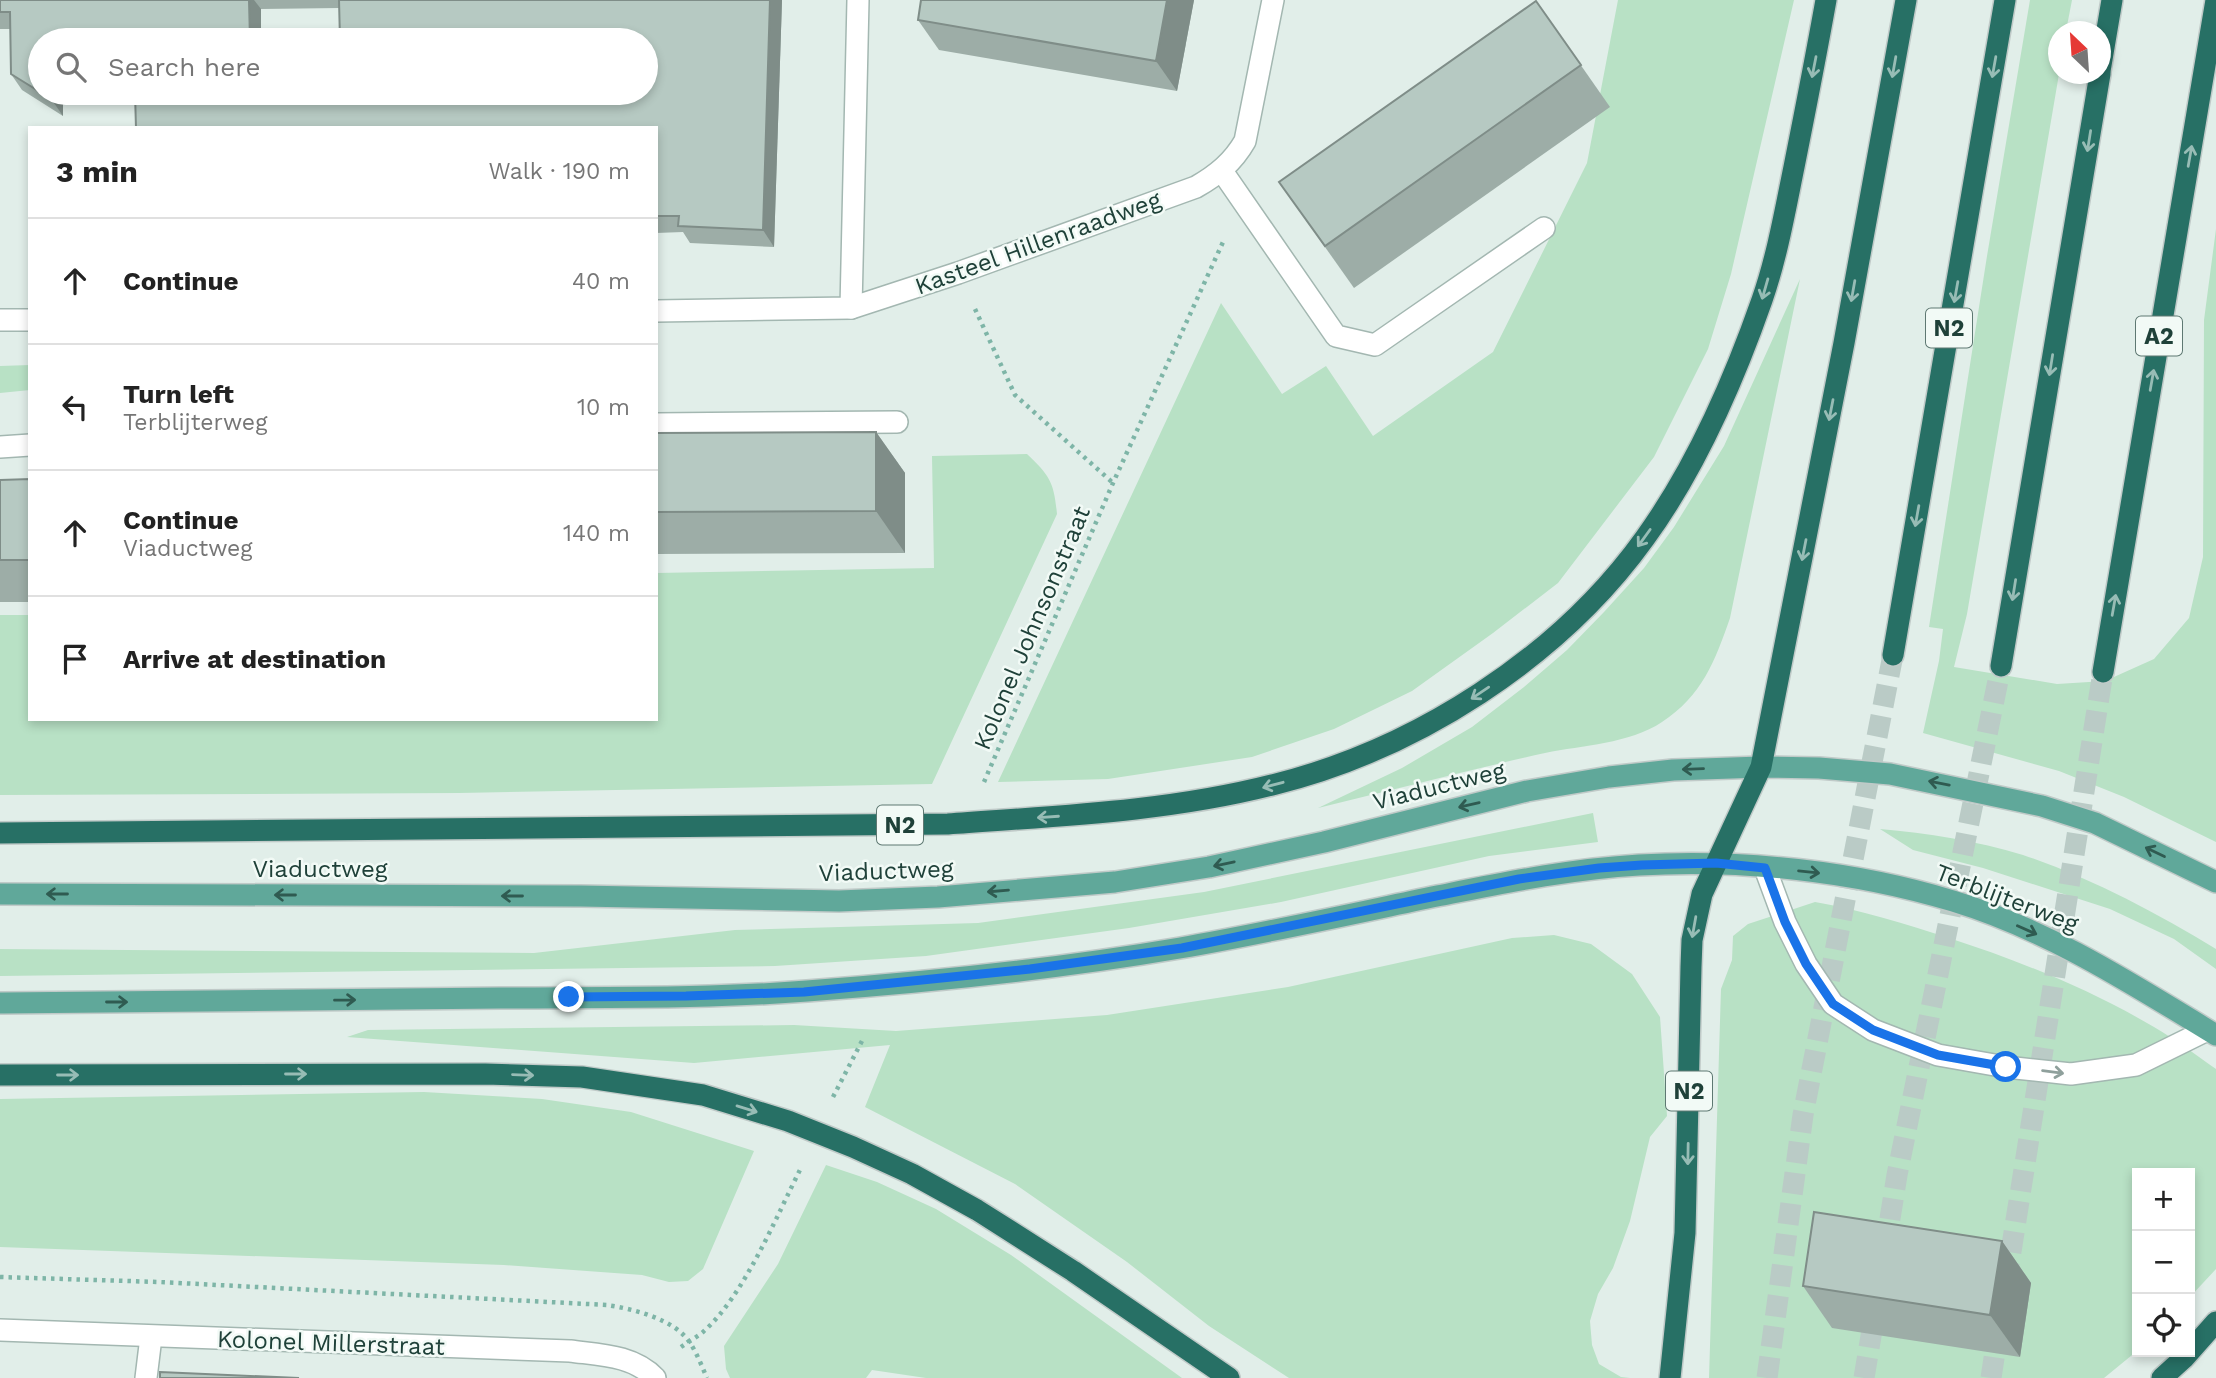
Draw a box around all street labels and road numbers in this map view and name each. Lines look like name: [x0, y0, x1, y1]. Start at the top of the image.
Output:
street label: Kasteel Hillenraadweg: [911, 185, 1165, 301]
road number: N2: [1926, 308, 1972, 348]
road number: A2: [2136, 316, 2182, 356]
street label: Kolonel Johnsonstraat: [968, 502, 1096, 754]
street label: Viaductweg: [1370, 756, 1508, 816]
road number: N2: [877, 806, 923, 845]
street label: Viaductweg: [252, 855, 388, 883]
street label: Viaductweg: [818, 855, 954, 887]
street label: Terblijterweg: [1932, 858, 2083, 938]
road number: N2: [1666, 1072, 1712, 1110]
street label: Kolonel Millerstraat: [217, 1325, 445, 1361]

